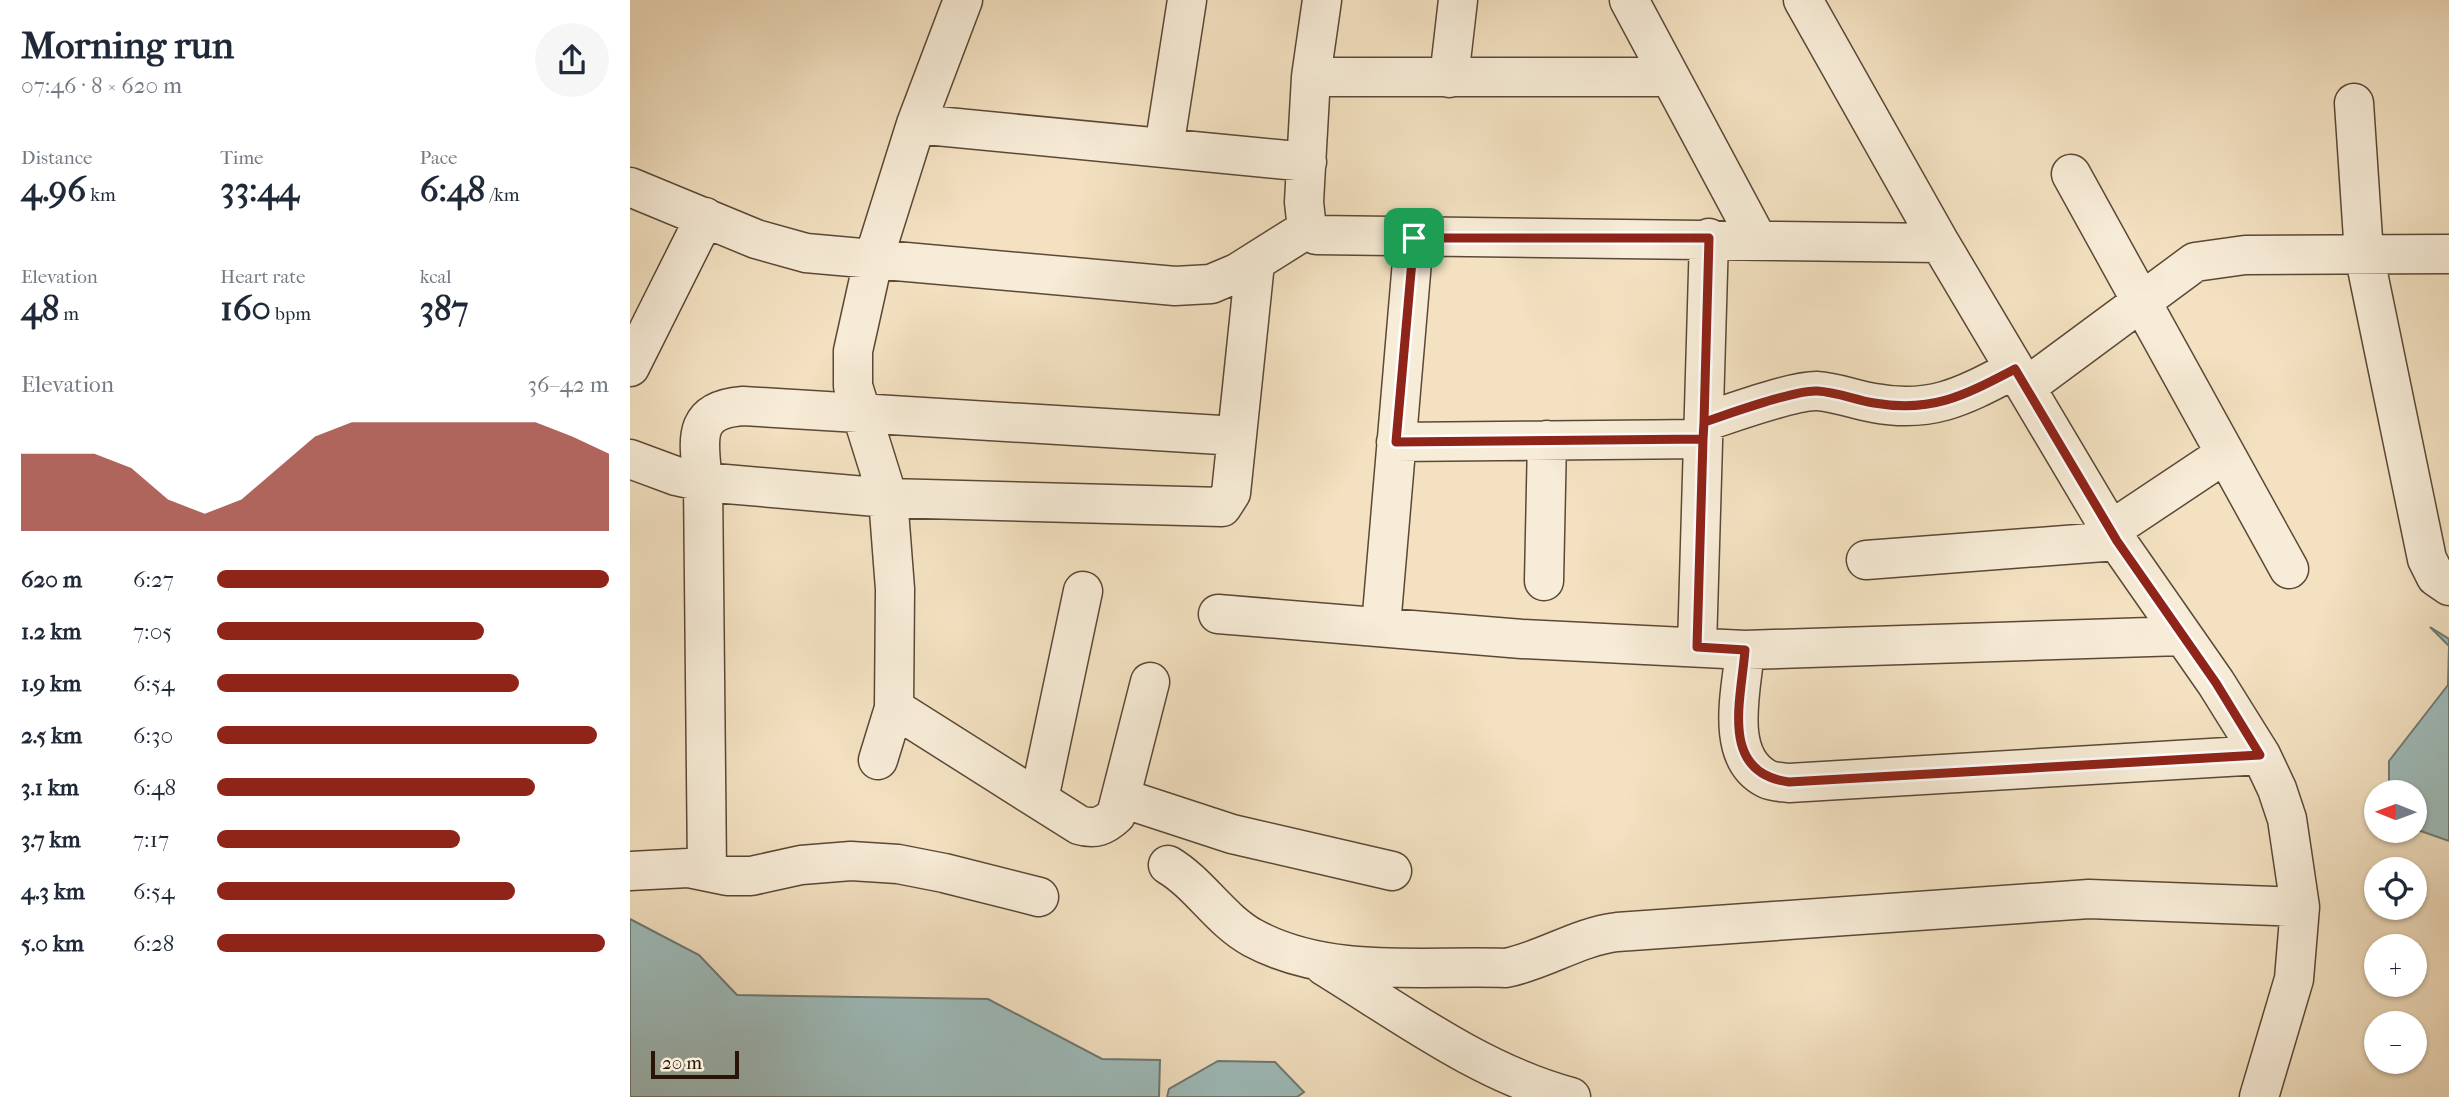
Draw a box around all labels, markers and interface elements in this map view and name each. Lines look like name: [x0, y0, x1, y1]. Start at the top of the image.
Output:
text: Morning run: [21, 23, 234, 68]
button: share: [535, 23, 609, 97]
text: 07:46 · 8 × 620 m: [21, 72, 182, 99]
text: Distance: [21, 147, 92, 169]
text: Time: [220, 147, 264, 169]
text: Pace: [420, 147, 458, 169]
text: 4.96: [21, 169, 86, 210]
text: 33:44: [220, 169, 299, 210]
text: 6:48: [420, 169, 485, 210]
text: km: [86, 184, 116, 206]
text: /km: [485, 184, 520, 206]
pin: [1384, 208, 1444, 268]
icon: arrive: [1395, 219, 1433, 257]
text: Elevation: [21, 266, 98, 288]
text: Heart rate: [220, 266, 305, 288]
text: kcal: [420, 266, 452, 288]
text: 48: [21, 288, 59, 329]
text: 160: [220, 288, 271, 329]
text: 387: [420, 288, 468, 329]
text: m: [59, 303, 79, 325]
text: bpm: [271, 303, 311, 325]
text: Elevation: [21, 371, 114, 398]
text: 36–42 m: [528, 371, 609, 398]
text: 620 m: [21, 566, 82, 593]
text: 6:27: [133, 566, 174, 593]
text: 1.2 km: [21, 618, 81, 645]
text: 7:05: [133, 618, 172, 645]
text: 1.9 km: [21, 670, 81, 697]
text: 6:54: [133, 670, 175, 697]
text: 2.5 km: [21, 722, 82, 749]
text: 6:30: [133, 722, 173, 749]
text: 3.1 km: [21, 774, 79, 801]
text: 6:48: [133, 774, 176, 801]
north arrow: [2364, 780, 2427, 844]
map controls: [2364, 780, 2427, 1074]
text: 3.7 km: [21, 826, 81, 853]
text: 7:17: [133, 826, 169, 853]
button: locate: [2364, 857, 2427, 920]
text: 4.3 km: [21, 878, 85, 905]
text: 6:54: [133, 878, 175, 905]
text: 5.0 km: [21, 930, 84, 957]
text: 6:28: [133, 930, 174, 957]
button: +: [2364, 934, 2427, 997]
button: −: [2364, 1011, 2427, 1074]
scale bar: [651, 1048, 738, 1080]
text: 20 m: [662, 1052, 702, 1074]

